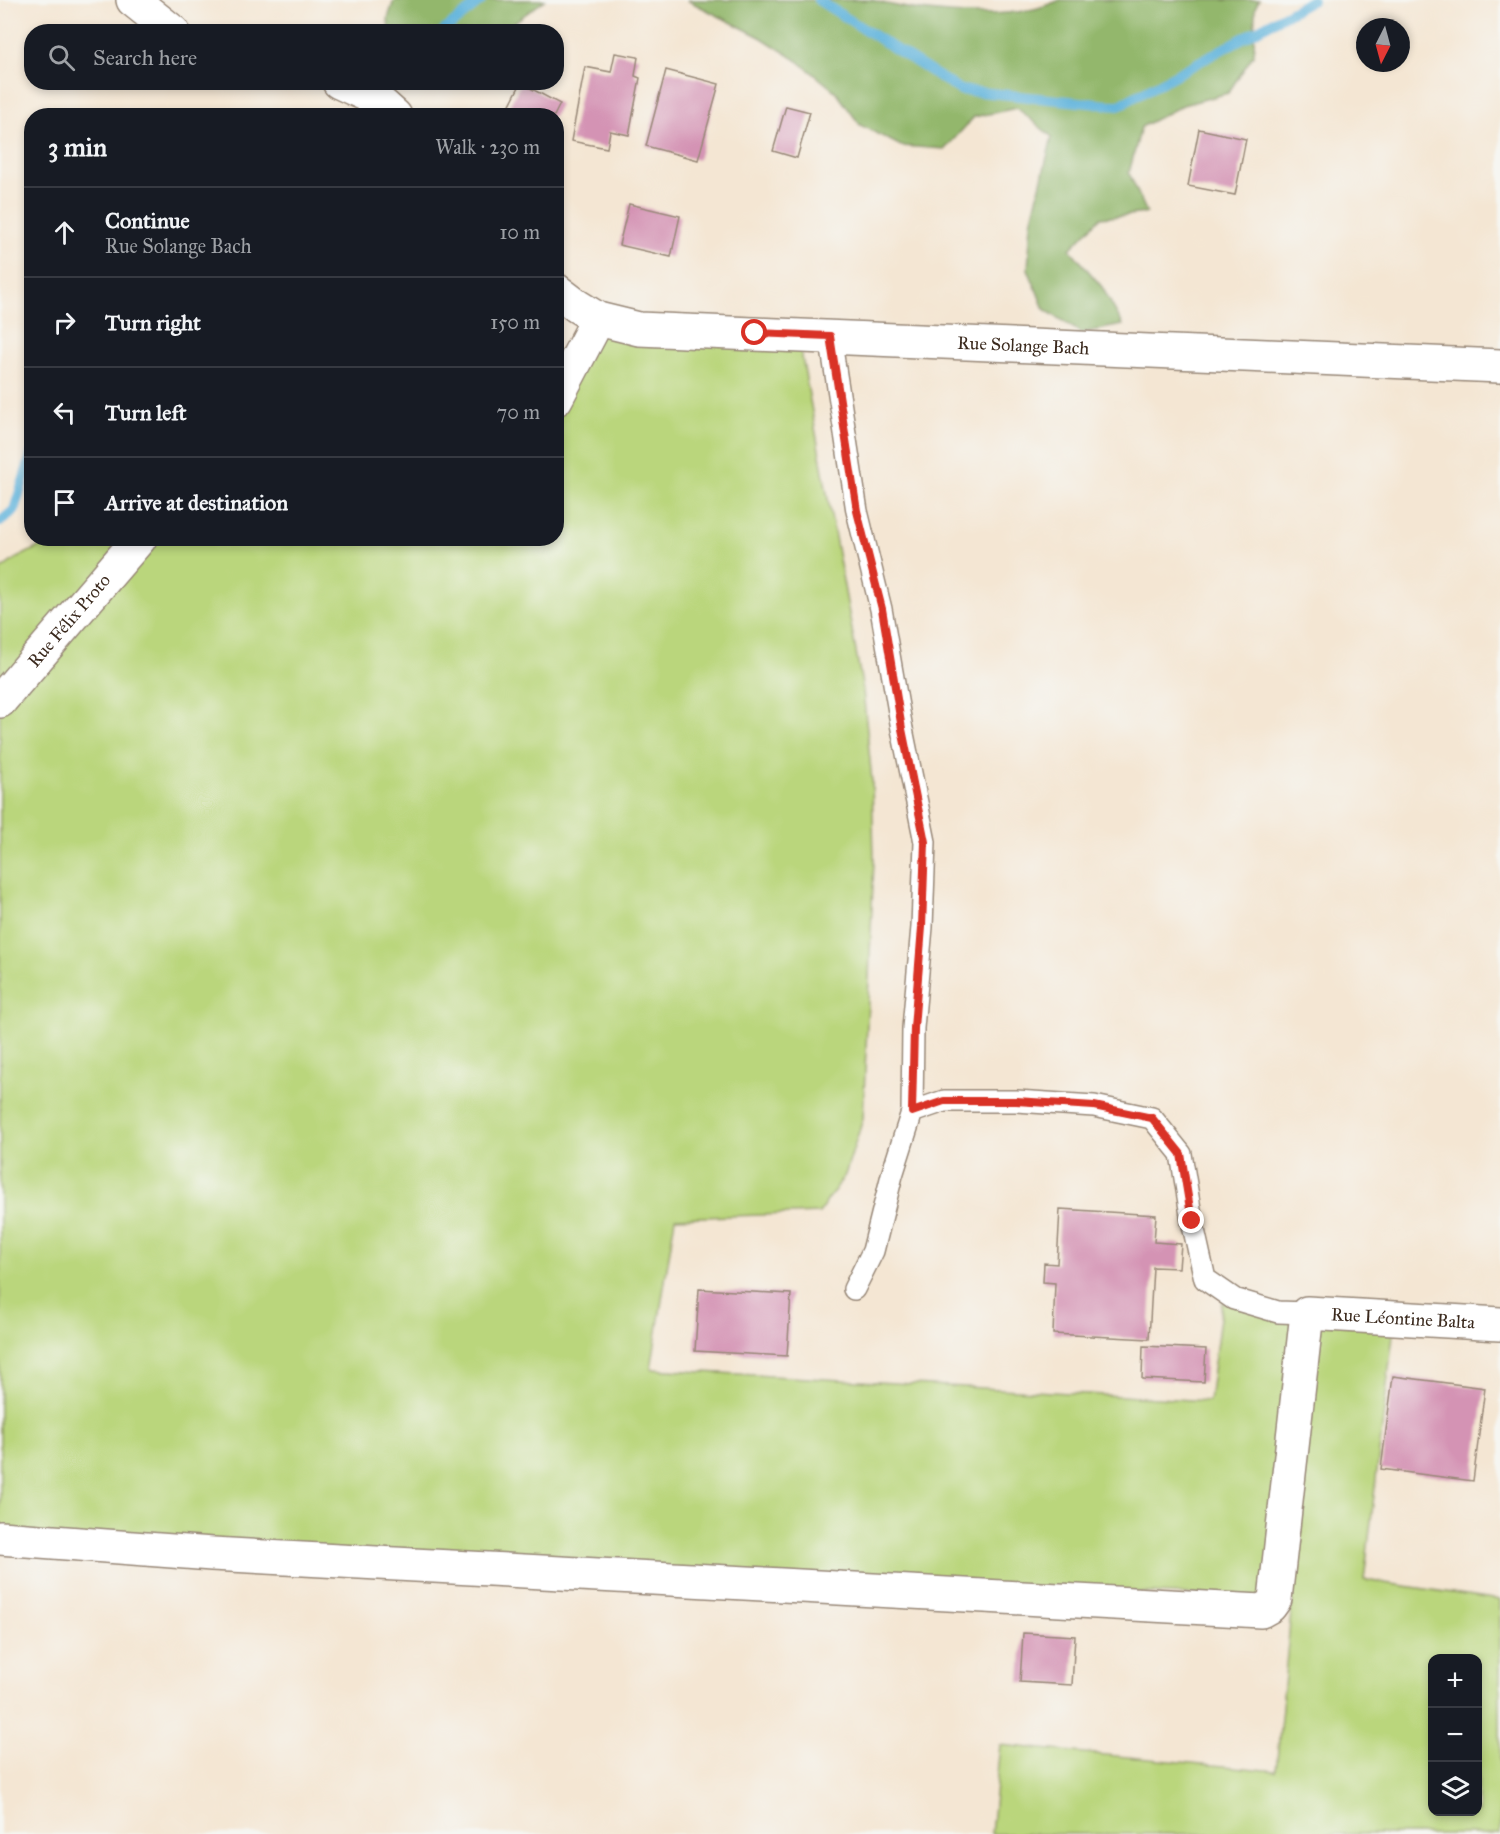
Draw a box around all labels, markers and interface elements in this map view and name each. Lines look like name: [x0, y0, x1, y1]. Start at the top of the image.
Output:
north arrow: [1356, 18, 1410, 72]
search box: [24, 24, 564, 90]
icon: search: [45, 41, 78, 74]
text: Search here: [93, 44, 197, 71]
text: 3 min: [48, 131, 107, 163]
text: Walk · 230 m: [435, 135, 540, 159]
text: Continue: [105, 207, 190, 234]
icon: ahead: [48, 216, 81, 249]
text: 10 m: [499, 220, 540, 244]
text: Rue Solange Bach: [105, 234, 252, 258]
icon: right: [48, 306, 81, 339]
text: Turn right: [105, 309, 201, 336]
text: 150 m: [490, 310, 540, 334]
route start: [741, 319, 767, 345]
street label: Rue Solange Bach: [957, 332, 1090, 359]
icon: left: [48, 396, 81, 429]
text: Turn left: [105, 399, 187, 426]
text: 70 m: [497, 400, 540, 424]
icon: arrive: [48, 486, 81, 519]
text: Arrive at destination: [105, 489, 288, 516]
street label: Rue Félix Proto: [23, 570, 115, 672]
route end: [1178, 1207, 1204, 1233]
street label: Rue Léontine Balta: [1331, 1303, 1476, 1334]
map controls: [1428, 1654, 1482, 1816]
button: +: [1428, 1654, 1482, 1708]
button: −: [1428, 1708, 1482, 1762]
button: layers: [1428, 1762, 1482, 1816]

